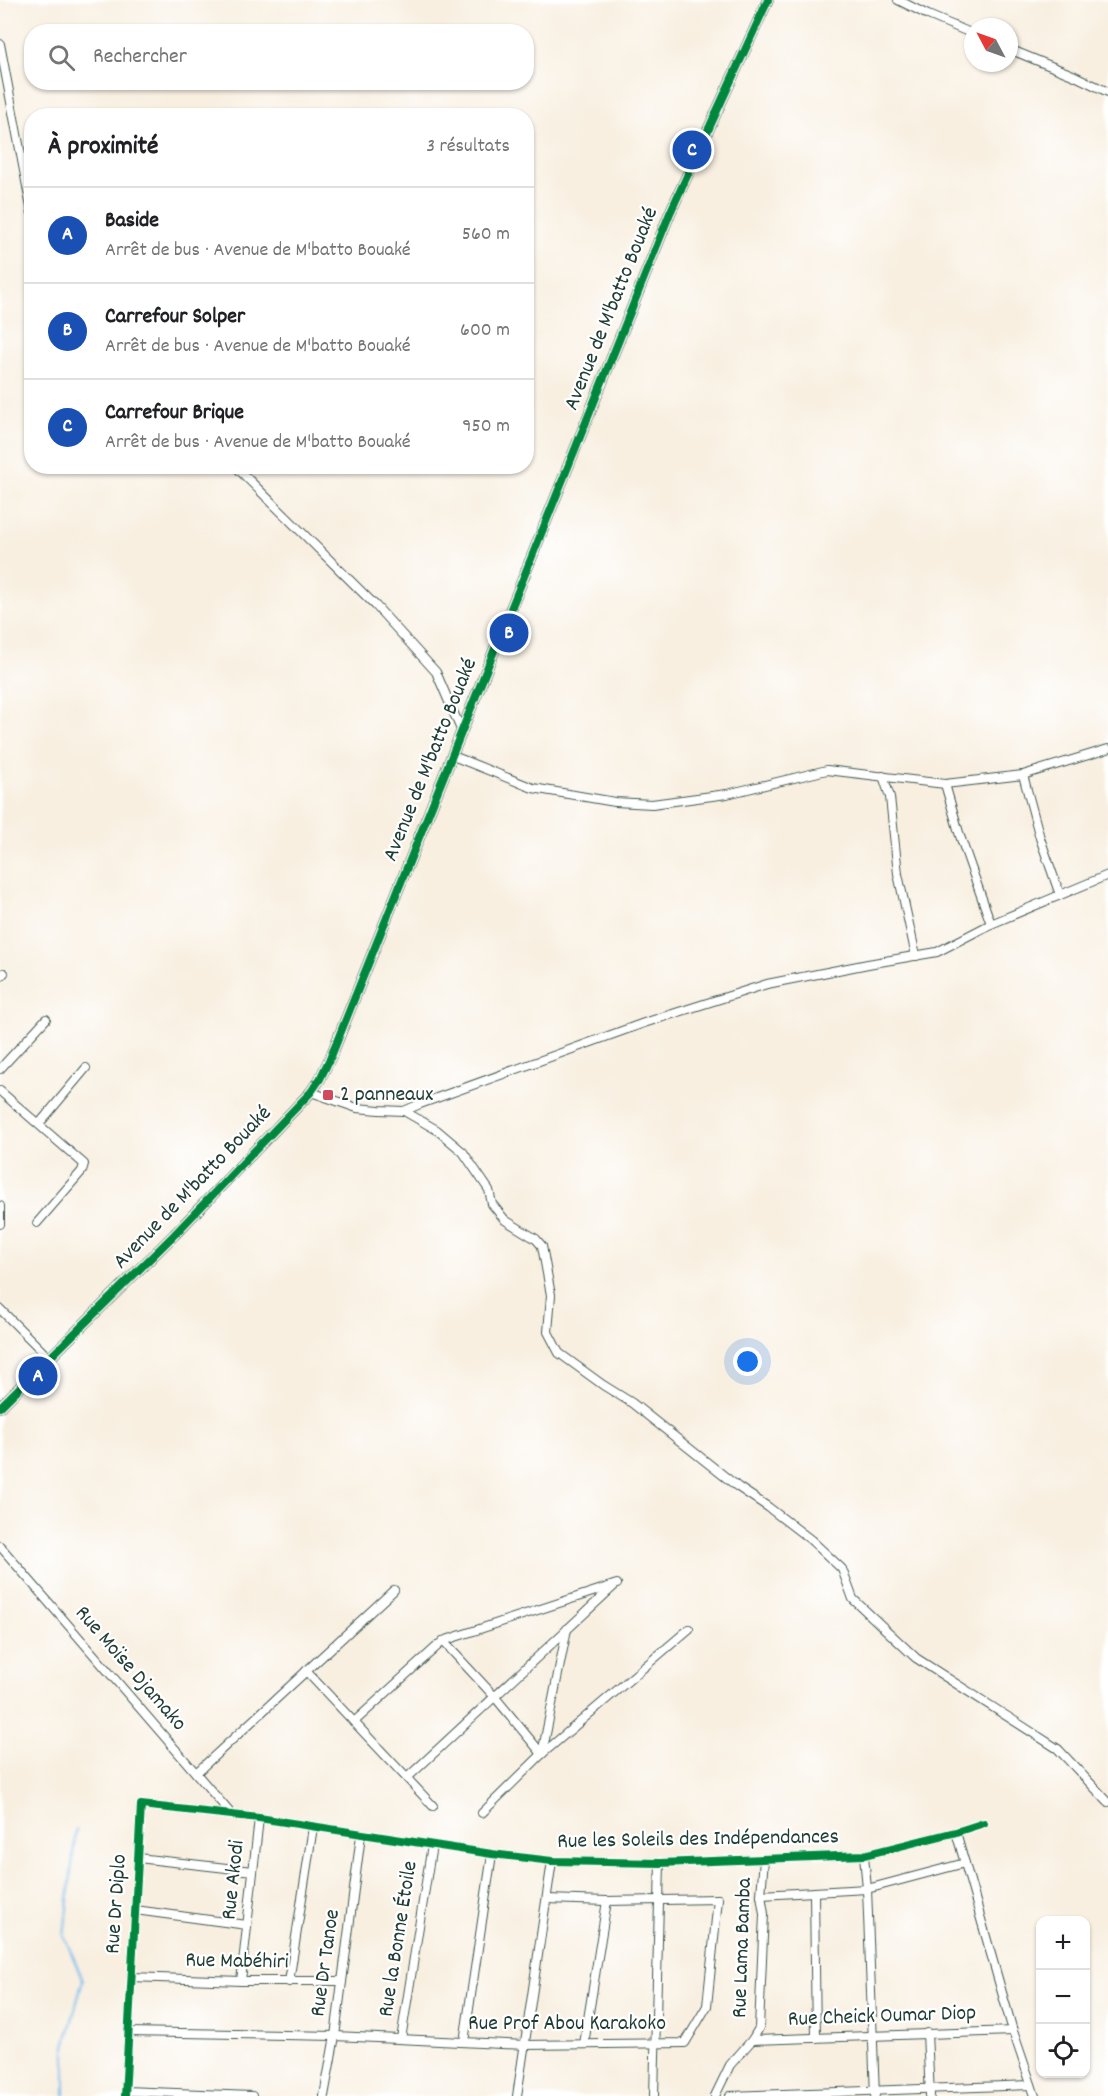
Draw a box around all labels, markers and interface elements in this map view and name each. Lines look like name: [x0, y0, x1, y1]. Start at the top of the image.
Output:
north arrow: [964, 18, 1018, 72]
search box: [24, 24, 534, 90]
icon: search: [45, 41, 78, 74]
text: Rechercher: [93, 42, 187, 73]
pin: C: [672, 128, 712, 172]
text: À proximité: [48, 129, 158, 166]
text: 3 résultats: [426, 133, 510, 161]
street label: Avenue de M'batto Bouaké: [557, 203, 667, 415]
text: Baside: [105, 206, 159, 237]
text: A: [62, 221, 73, 249]
text: 560 m: [462, 221, 510, 249]
text: Arrêt de bus · Avenue de M'batto Bouaké: [105, 237, 411, 265]
text: Carrefour Solper: [105, 302, 245, 333]
text: B: [63, 317, 72, 345]
text: 600 m: [460, 317, 510, 345]
text: Arrêt de bus · Avenue de M'batto Bouaké: [105, 333, 411, 361]
text: Carrefour Brique: [105, 398, 244, 429]
text: C: [63, 413, 72, 441]
text: 950 m: [462, 413, 510, 441]
text: Arrêt de bus · Avenue de M'batto Bouaké: [105, 429, 411, 457]
pin: B: [490, 610, 528, 656]
street label: Avenue de M'batto Bouaké: [376, 654, 486, 866]
place label: 2 panneaux: [340, 1080, 433, 1111]
marker: 2 panneaux: [321, 1088, 335, 1102]
street label: Avenue de M'batto Bouaké: [107, 1099, 279, 1277]
your location: [733, 1347, 762, 1376]
pin: A: [18, 1354, 57, 1398]
street label: Rue Moïse Djamako: [67, 1599, 193, 1739]
street label: Rue les Soleils des Indépendances: [557, 1822, 839, 1858]
street label: Rue Akodi: [214, 1839, 254, 1921]
street label: Rue Dr Diplo: [98, 1853, 136, 1955]
street label: Rue la Bonne Étoile: [371, 1859, 427, 2019]
street label: Rue Lama Bamba: [725, 1877, 761, 2019]
street label: Rue Dr Tanoe: [303, 1907, 349, 2019]
map controls: [1036, 1916, 1090, 2078]
button: +: [1036, 1916, 1090, 1970]
street label: Rue Mabéhiri: [185, 1946, 289, 1978]
button: −: [1036, 1970, 1090, 2024]
street label: Rue Cheick Oumar Diop: [787, 1998, 977, 2036]
street label: Rue Prof Abou Karakoko: [468, 2009, 666, 2040]
button: locate: [1036, 2024, 1090, 2078]

